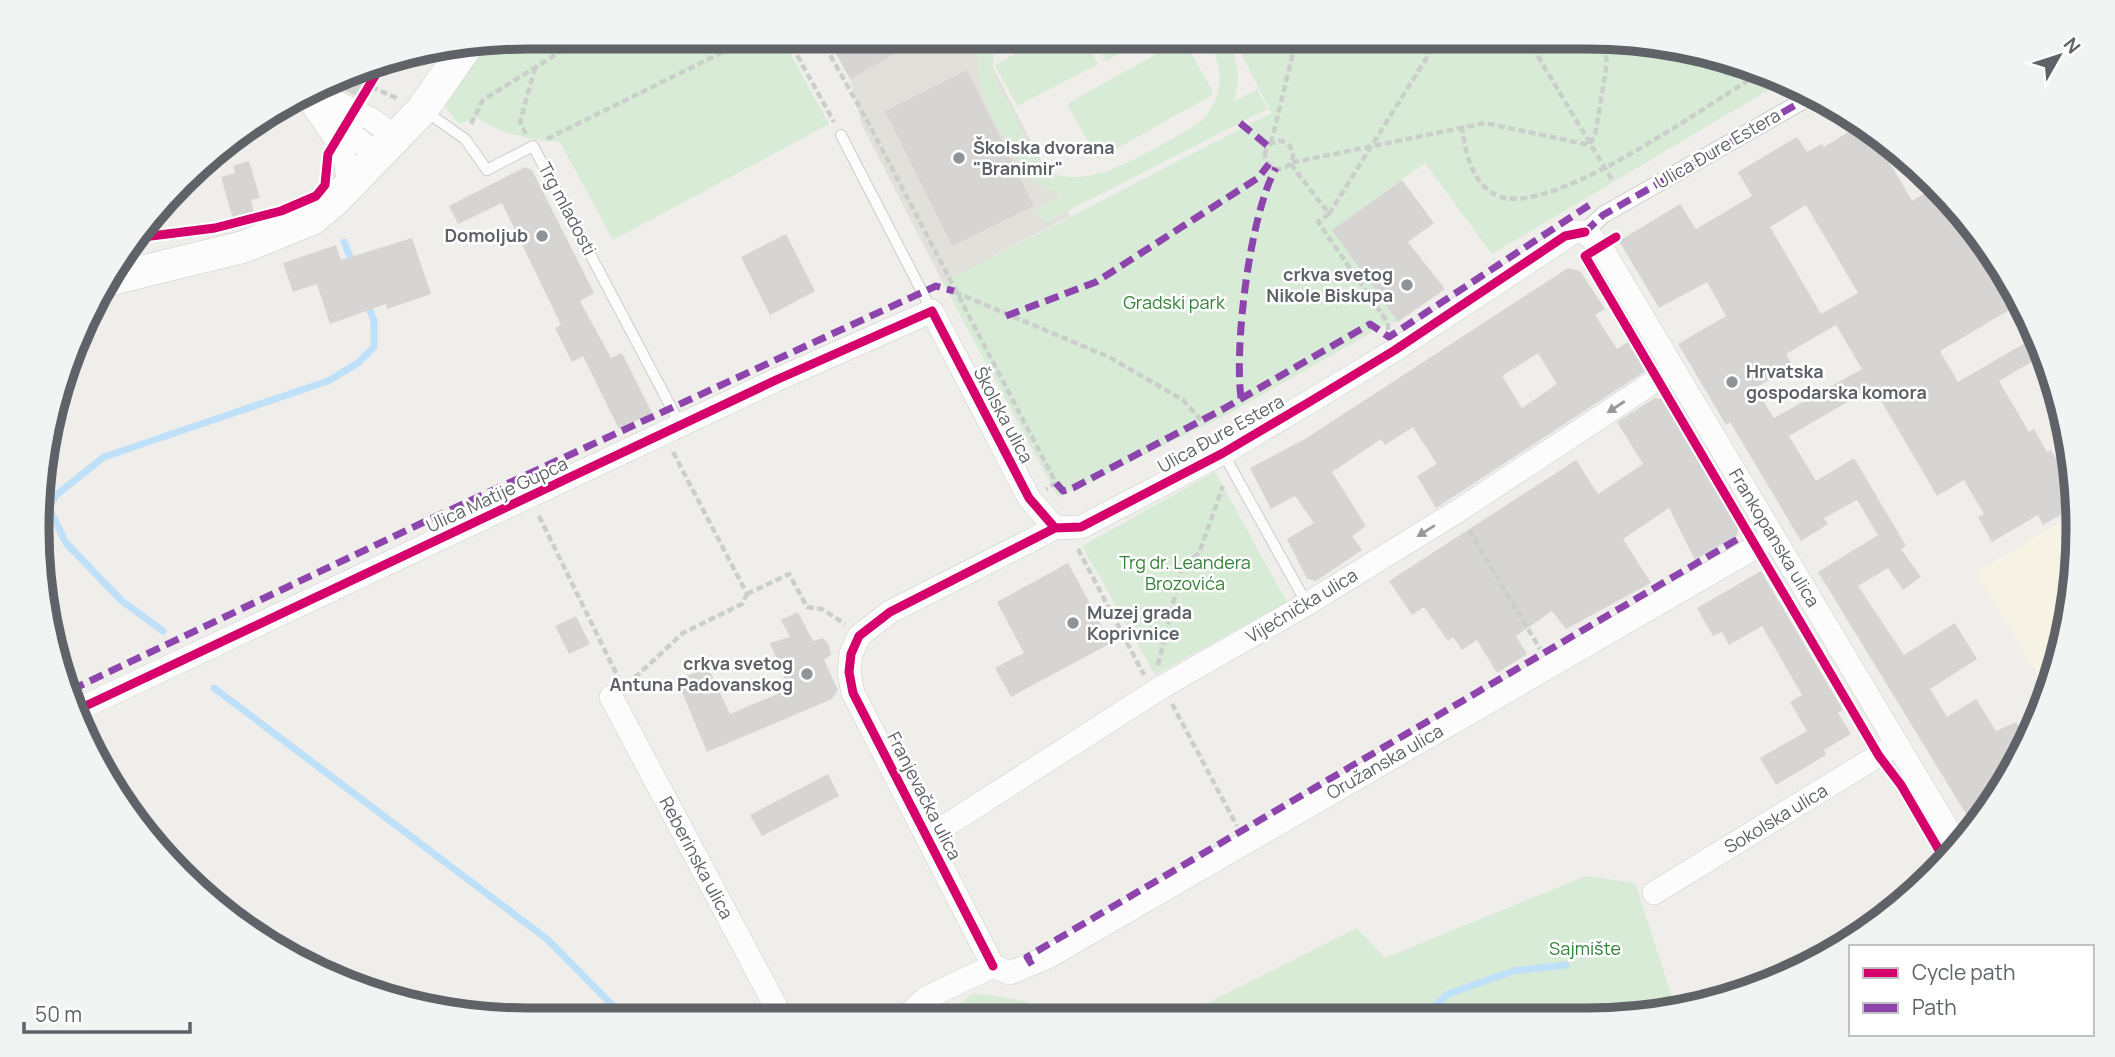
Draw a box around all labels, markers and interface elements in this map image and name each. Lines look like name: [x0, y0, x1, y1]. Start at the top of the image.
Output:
north arrow: [2024, 21, 2094, 91]
text: N: [2058, 32, 2087, 59]
street label: Ulica Đure Estera: [1651, 103, 1784, 194]
place label: Školska dvorana "Branimir": [973, 135, 1115, 180]
marker: Školska dvorana "Branimir": [951, 150, 967, 166]
street label: Trg mladosti: [533, 158, 602, 259]
place label: Domoljub: [445, 223, 528, 247]
marker: Domoljub: [534, 228, 550, 244]
place label: crkva svetog Nikole Biskupa: [1266, 262, 1393, 307]
marker: crkva svetog Nikole Biskupa: [1399, 277, 1415, 293]
park label: Gradski park: [1123, 290, 1226, 314]
place label: Hrvatska gospodarska komora: [1746, 359, 1927, 404]
street label: Školska ulica: [968, 362, 1039, 467]
marker: Hrvatska gospodarska komora: [1724, 374, 1740, 390]
street label: Ulica Đure Estera: [1153, 388, 1288, 478]
one-way arrow: [1607, 400, 1626, 413]
street label: Ulica Matije Gupca: [422, 451, 571, 537]
street label: Frankopanska ulica: [1724, 464, 1826, 611]
one-way arrow: [1416, 524, 1435, 537]
park label: Trg dr. Leandera Brozovića: [1119, 550, 1251, 595]
street label: Vijećnička ulica: [1241, 562, 1362, 648]
place label: Muzej grada Koprivnice: [1087, 600, 1192, 645]
marker: Muzej grada Koprivnice: [1065, 615, 1081, 631]
place label: crkva svetog Antuna Padovanskog: [609, 651, 793, 696]
marker: crkva svetog Antuna Padovanskog: [799, 666, 815, 682]
street label: Oružanska ulica: [1322, 718, 1447, 804]
street label: Franjevačka ulica: [882, 727, 968, 864]
street label: Sokolska ulica: [1719, 778, 1832, 858]
street label: Reberinska ulica: [654, 792, 739, 923]
park label: Sajmište: [1549, 936, 1621, 960]
legend: [1849, 945, 2094, 1036]
text: Cycle path: [1912, 958, 2015, 986]
scale bar: [24, 990, 191, 1034]
text: Path: [1912, 993, 1957, 1021]
text: 50 m: [35, 1000, 82, 1028]

